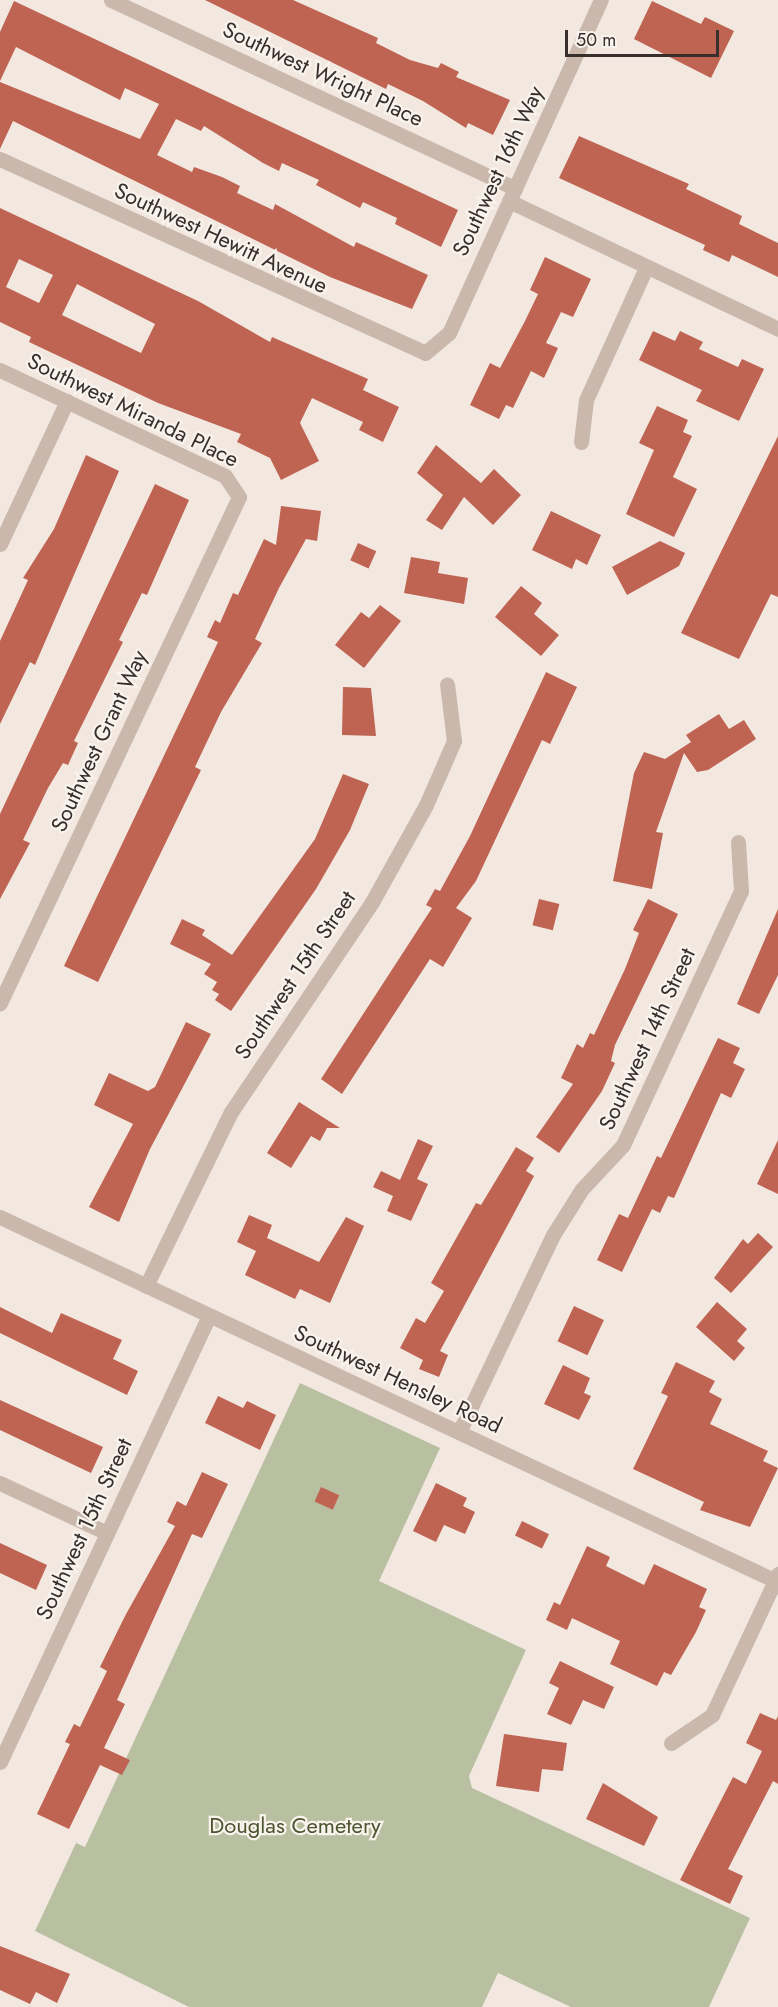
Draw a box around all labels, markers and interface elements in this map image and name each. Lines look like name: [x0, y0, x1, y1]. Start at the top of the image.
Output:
street label: Southwest Wright Place: [219, 16, 427, 132]
scale bar: [568, 18, 722, 56]
text: 50 m: [576, 27, 616, 53]
street label: Southwest 16th Way: [447, 82, 549, 260]
street label: Southwest Hewitt Avenue: [110, 177, 332, 299]
street label: Southwest Miranda Place: [23, 347, 243, 473]
street label: Southwest Grant Way: [45, 646, 153, 836]
street label: Southwest 15th Street: [229, 886, 361, 1064]
street label: Southwest 14th Street: [593, 944, 701, 1134]
street label: Southwest Hensley Road: [290, 1319, 506, 1439]
street label: Southwest 15th Street: [30, 1434, 138, 1624]
park label: Douglas Cemetery: [209, 1813, 381, 1839]

